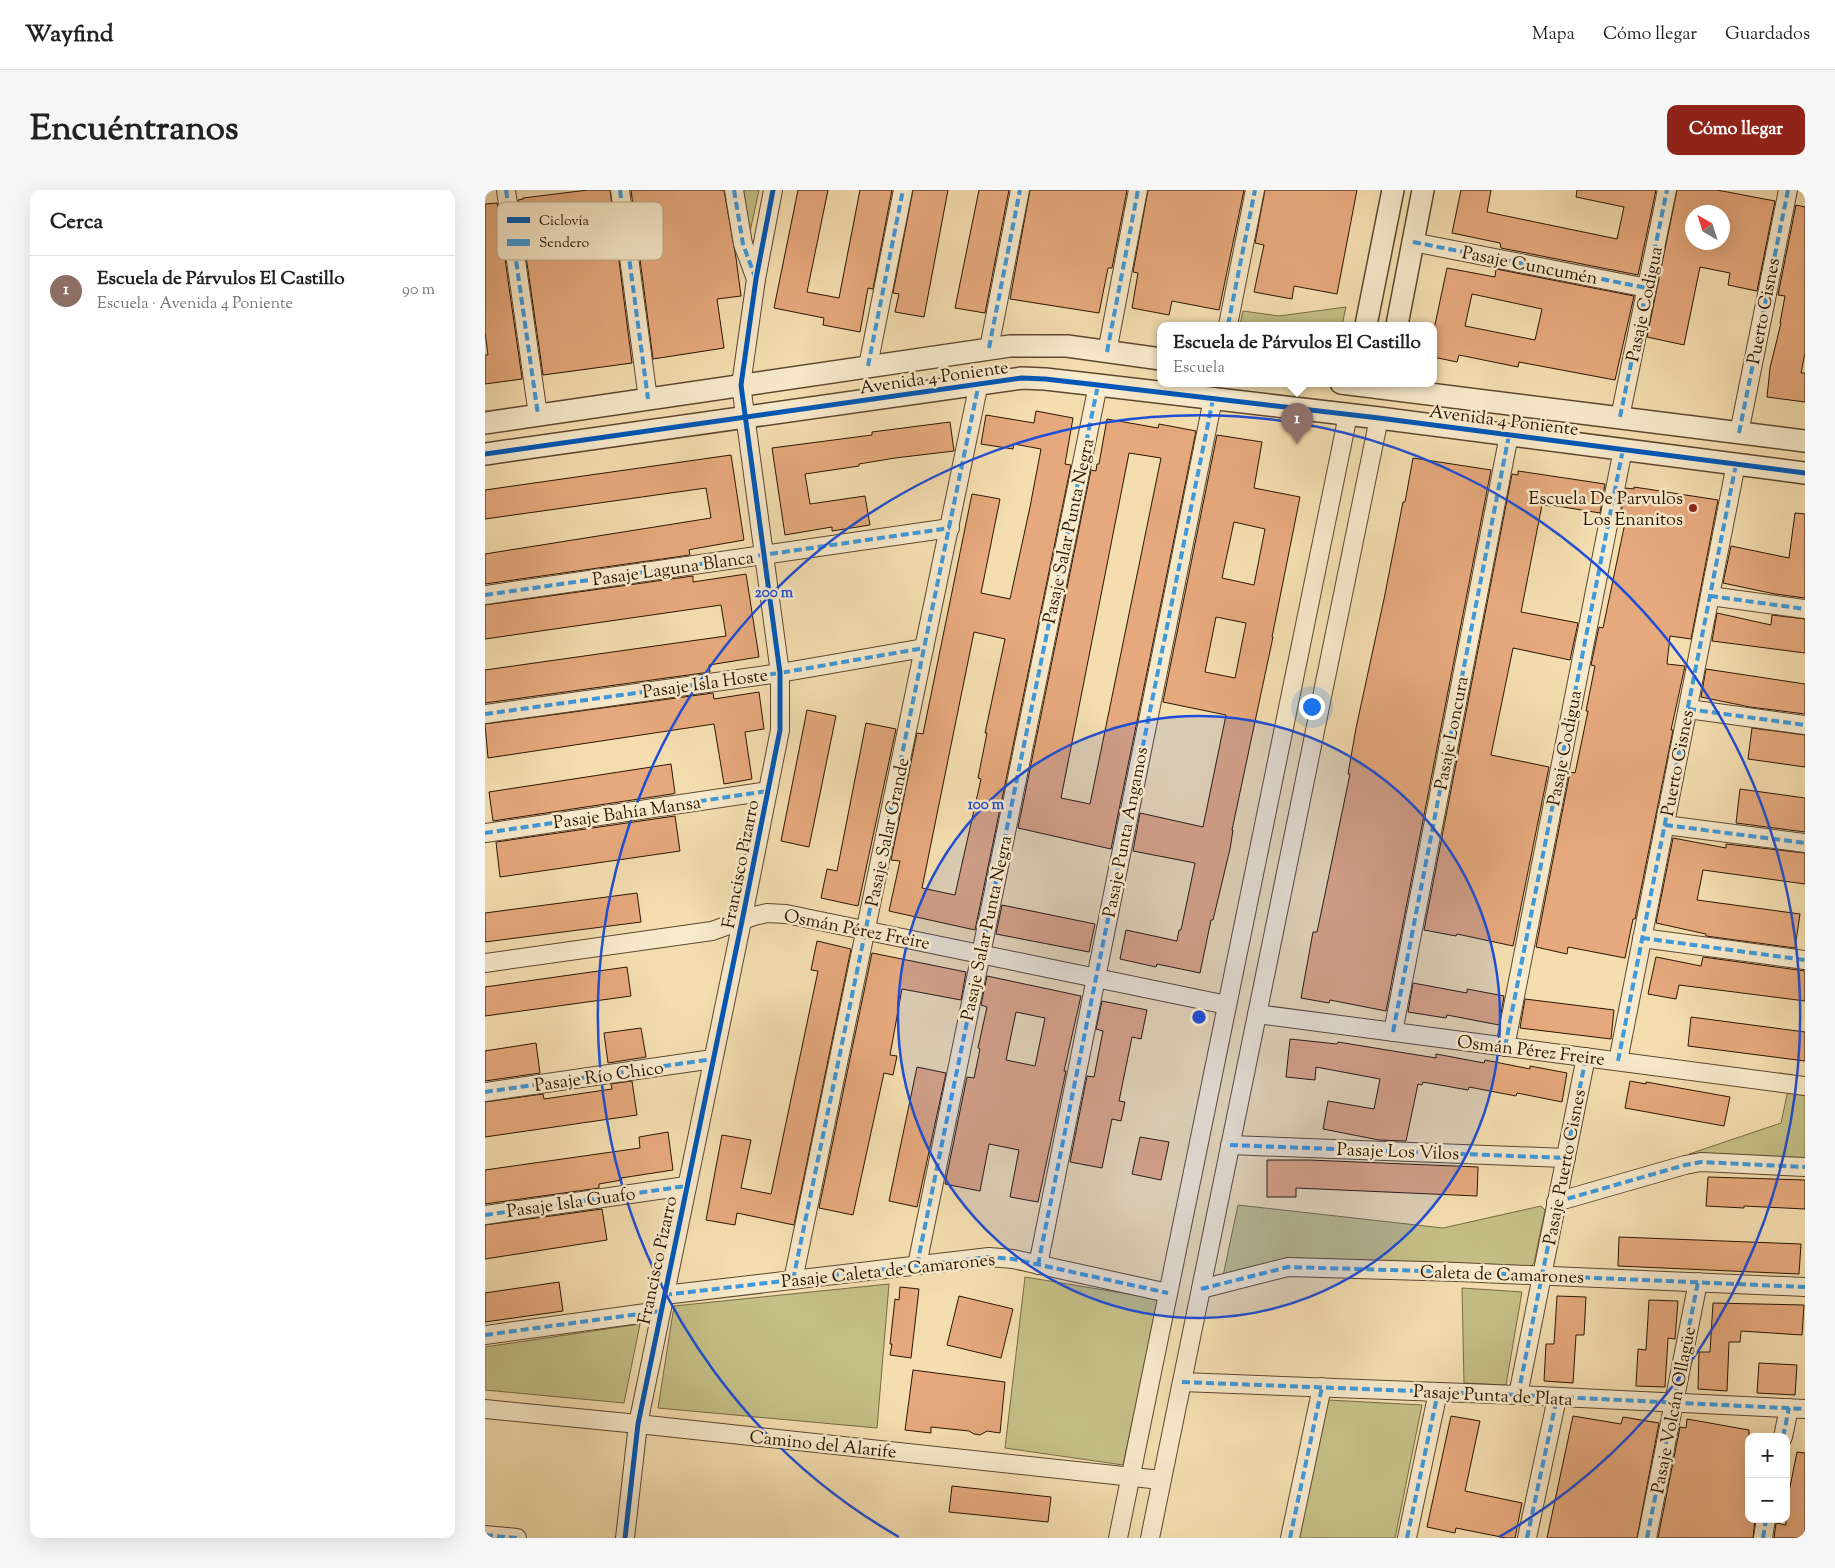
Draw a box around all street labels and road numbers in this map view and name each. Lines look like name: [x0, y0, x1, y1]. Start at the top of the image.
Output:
street label: Pasaje Cuncumén: [1459, 241, 1600, 293]
street label: Pasaje Codigua: [1621, 244, 1671, 364]
street label: Puerto Cisnes: [1742, 256, 1788, 367]
street label: Avenida 4 Poniente: [858, 356, 1010, 402]
street label: Avenida 4 Poniente: [1428, 400, 1580, 444]
street label: Pasaje Salar Punta Negra: [1038, 436, 1102, 626]
street label: Pasaje Laguna Blanca: [591, 546, 756, 594]
street label: Pasaje Isla Hoste: [641, 663, 770, 707]
street label: Pasaje Loncura: [1429, 674, 1477, 792]
street label: Pasaje Codigua: [1542, 688, 1590, 808]
street label: Puerto Cisnes: [1656, 708, 1702, 819]
street label: Pasaje Punta Angamos: [1098, 745, 1156, 920]
street label: Pasaje Salar Grande: [860, 755, 917, 909]
street label: Pasaje Bahía Mansa: [552, 791, 703, 837]
street label: Francisco Pizarro: [717, 798, 767, 931]
street label: Pasaje Salar Punta Negra: [956, 833, 1020, 1023]
street label: Osmán Pérez Freire: [781, 904, 932, 958]
street label: Osmán Pérez Freire: [1455, 1030, 1606, 1074]
street label: Pasaje Río Chico: [533, 1056, 666, 1100]
street label: Pasaje Puerto Cisnes: [1538, 1087, 1594, 1248]
street label: Pasaje Los Vilos: [1336, 1138, 1460, 1168]
street label: Pasaje Isla Guafo: [505, 1182, 638, 1226]
street label: Francisco Pizarro: [633, 1194, 685, 1327]
street label: Pasaje Caleta de Camarones: [780, 1248, 996, 1296]
street label: Caleta de Camarones: [1419, 1260, 1584, 1292]
street label: Pasaje Volcán Ollagüe: [1646, 1325, 1704, 1496]
street label: Pasaje Punta de Plata: [1413, 1380, 1573, 1414]
street label: Camino del Alarife: [748, 1425, 898, 1467]

